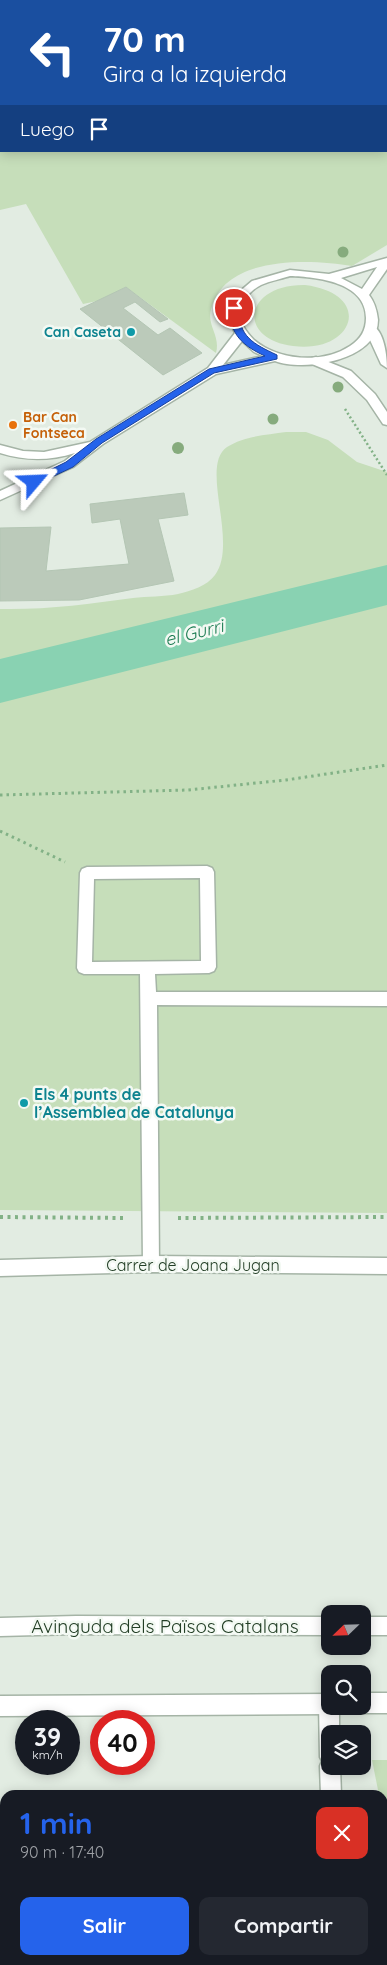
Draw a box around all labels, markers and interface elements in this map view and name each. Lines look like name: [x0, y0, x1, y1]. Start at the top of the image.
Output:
text: 70 m: [103, 17, 186, 61]
icon: left: [20, 20, 85, 85]
text: Gira a la izquierda: [103, 60, 287, 88]
icon: arrive: [85, 115, 113, 143]
text: Luego: [20, 117, 75, 141]
pin: [213, 287, 255, 329]
icon: arrive: [220, 294, 248, 322]
place label: Can Caseta: [44, 323, 121, 341]
marker: Can Caseta: [125, 326, 137, 338]
place label: Bar Can Fontseca: [23, 408, 85, 442]
marker: Bar Can Fontseca: [7, 419, 19, 431]
position arrow: [7, 455, 59, 507]
water label: el Gurri: [162, 614, 228, 651]
place label: Els 4 punts de l’Assemblea de Catalunya: [34, 1084, 234, 1122]
marker: Els 4 punts de l’Assemblea de Catalunya: [18, 1097, 30, 1109]
street label: Carrer de Joana Jugan: [106, 1255, 280, 1275]
north arrow: [321, 1605, 371, 1655]
map controls: [321, 1605, 371, 1775]
street label: Avinguda dels Països Catalans: [31, 1614, 299, 1638]
button: search: [321, 1665, 371, 1715]
speed limit sign: 40: [90, 1710, 155, 1775]
text: 39: [34, 1721, 61, 1752]
button: layers: [321, 1725, 371, 1775]
text: km/h: [32, 1747, 63, 1762]
text: 1 min: [20, 1804, 93, 1842]
button: close: [316, 1807, 368, 1859]
text: 90 m · 17:40: [20, 1842, 104, 1862]
button: Salir: [20, 1897, 189, 1955]
button: Compartir: [199, 1897, 368, 1955]

